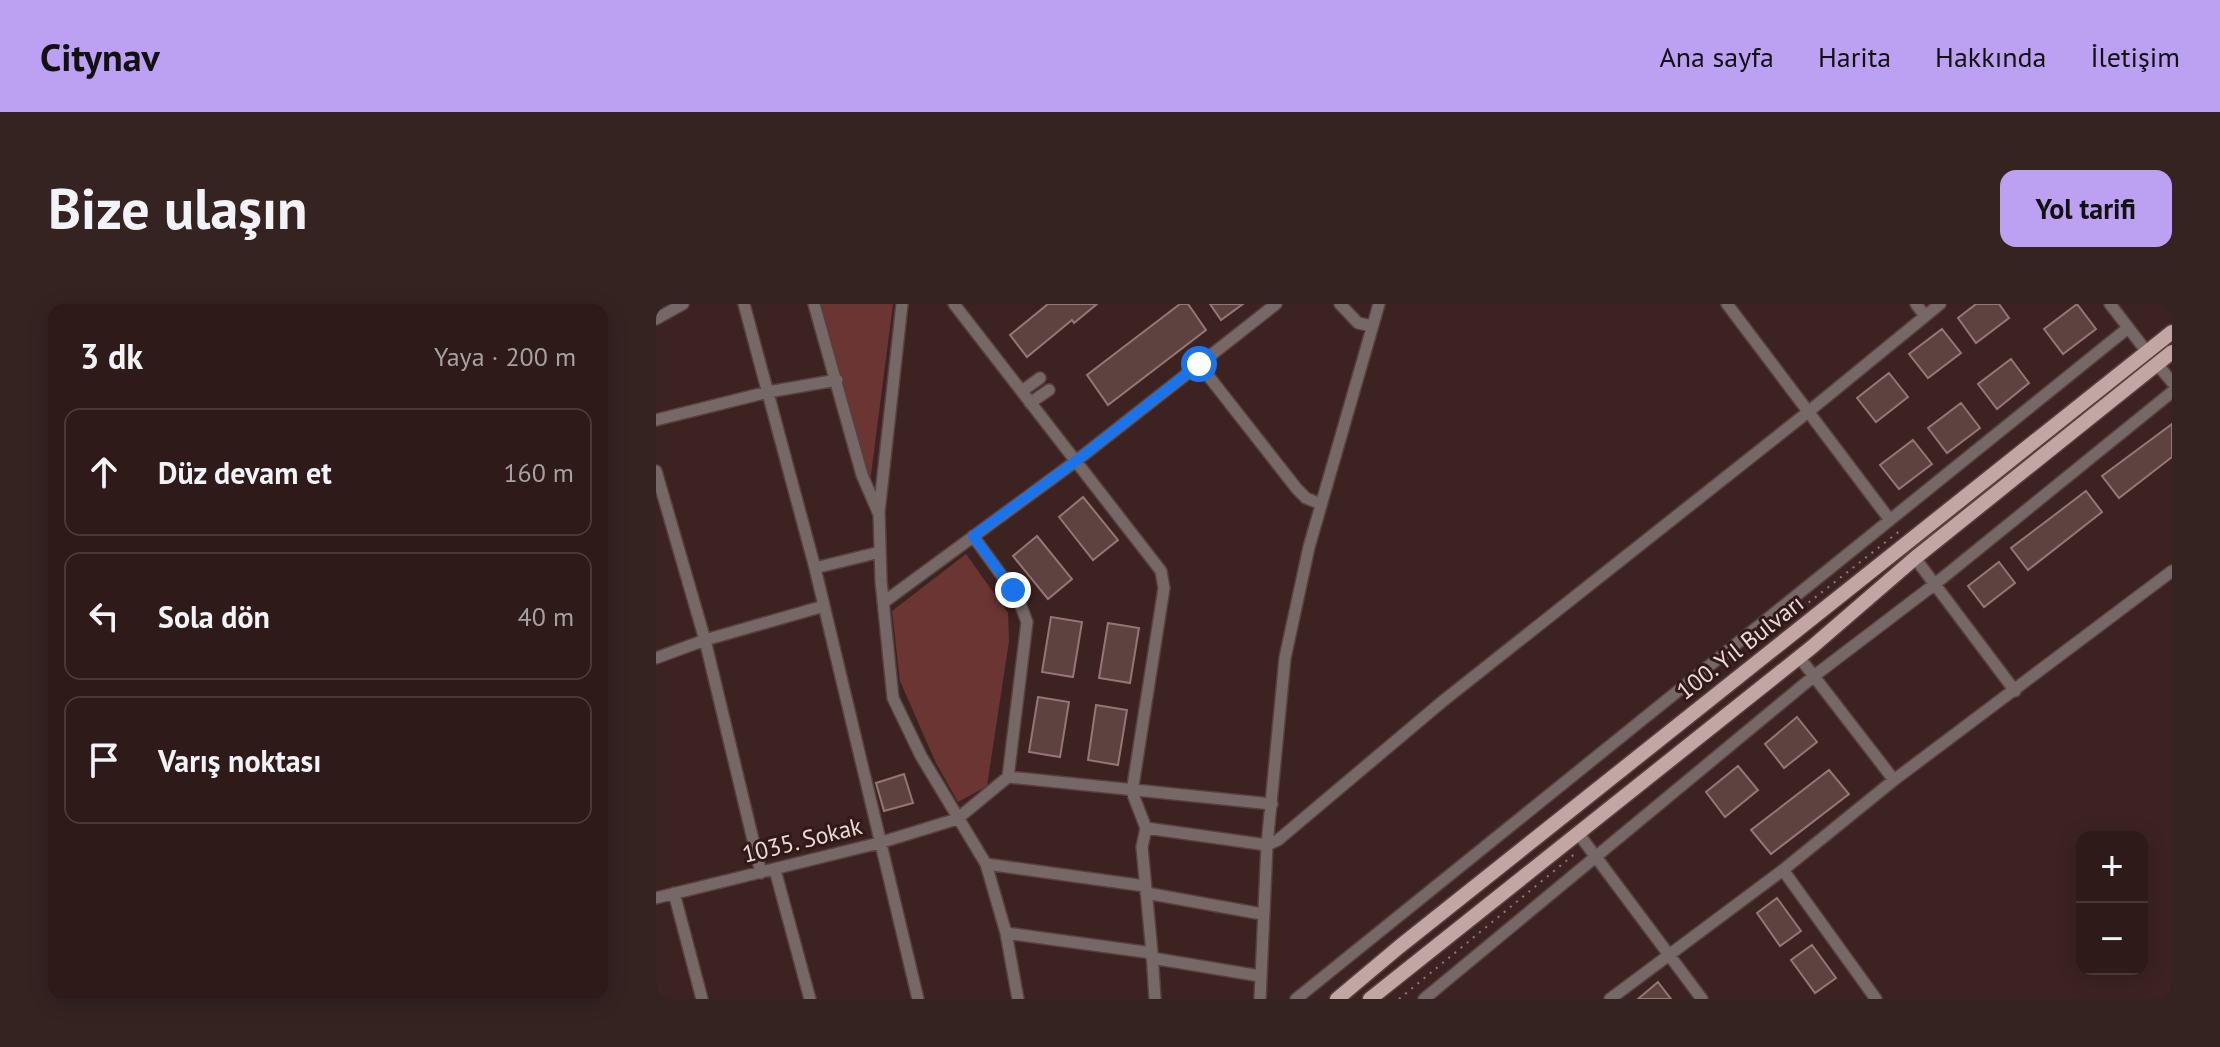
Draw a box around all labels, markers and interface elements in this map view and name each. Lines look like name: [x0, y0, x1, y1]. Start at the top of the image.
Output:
text: Citynav: [40, 32, 160, 81]
text: Ana sayfa: [1659, 38, 1774, 75]
text: Harita: [1818, 38, 1891, 75]
text: Hakkında: [1935, 38, 2046, 75]
text: İletişim: [2090, 38, 2180, 75]
button: Yol tarifi: [2000, 170, 2172, 247]
text: Bize ulaşın: [48, 172, 308, 244]
text: 3 dk: [80, 334, 143, 378]
text: Yaya · 200 m: [434, 340, 576, 373]
route start: [1181, 346, 1217, 382]
icon: ahead: [82, 450, 126, 494]
text: Düz devam et: [158, 453, 332, 492]
text: 160 m: [503, 456, 574, 489]
route end: [995, 572, 1031, 608]
street label: 100. Yıl Bulvarı: [1670, 588, 1810, 706]
icon: left: [82, 594, 126, 638]
text: Sola dön: [158, 597, 270, 636]
text: 40 m: [518, 600, 574, 633]
icon: arrive: [82, 738, 126, 782]
text: Varış noktası: [158, 741, 321, 780]
street label: 1035. Sokak: [739, 810, 866, 870]
map controls: [2076, 831, 2148, 975]
button: +: [2076, 831, 2148, 903]
button: −: [2076, 903, 2148, 975]

